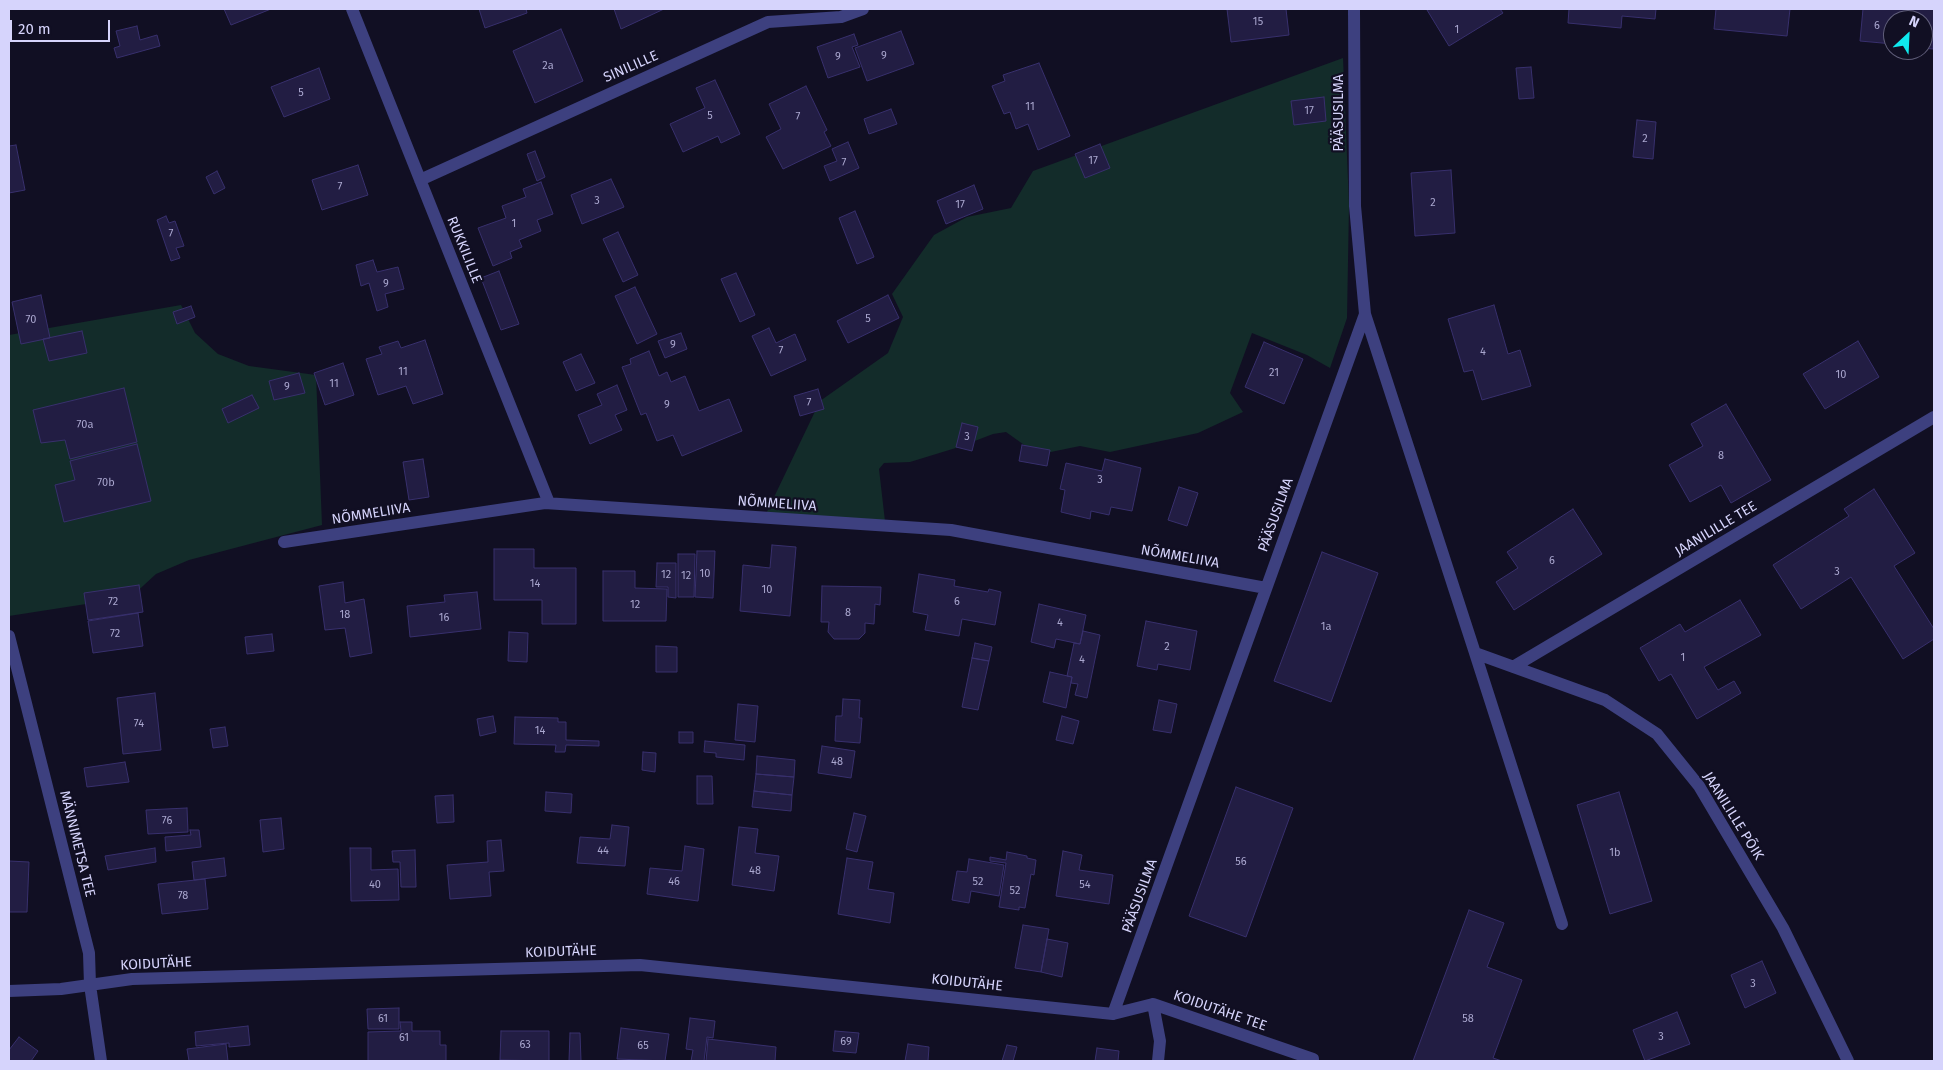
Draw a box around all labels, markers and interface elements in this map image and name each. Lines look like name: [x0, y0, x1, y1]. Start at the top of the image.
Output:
scale bar: [12, 10, 112, 42]
north arrow: [1883, 10, 1933, 60]
text: N: [1906, 12, 1922, 32]
house number: 15: [1253, 15, 1263, 29]
house number: 6: [1874, 19, 1880, 33]
text: 20 m: [18, 20, 51, 38]
house number: 1: [1455, 23, 1459, 37]
street label: SINILILLE: [601, 48, 661, 86]
house number: 9: [881, 49, 887, 63]
house number: 9: [835, 50, 841, 64]
house number: 2a: [542, 59, 554, 73]
street label: PÄÄSUSILMA: [1331, 74, 1347, 152]
house number: 5: [298, 86, 304, 100]
house number: 11: [1025, 100, 1035, 114]
house number: 17: [1304, 104, 1314, 118]
house number: 5: [707, 109, 713, 123]
house number: 7: [796, 110, 800, 124]
house number: 2: [1642, 132, 1648, 146]
house number: 17: [1088, 154, 1098, 168]
house number: 7: [842, 156, 846, 170]
house number: 7: [338, 180, 342, 194]
house number: 3: [594, 194, 600, 208]
house number: 2: [1430, 196, 1436, 210]
house number: 17: [955, 198, 965, 212]
street label: RUKKILILLE: [443, 214, 485, 286]
house number: 1: [512, 217, 516, 231]
house number: 7: [169, 227, 173, 241]
house number: 9: [383, 277, 389, 291]
house number: 5: [865, 312, 871, 326]
house number: 70: [26, 313, 36, 327]
house number: 9: [670, 338, 676, 352]
house number: 7: [779, 344, 783, 358]
house number: 4: [1480, 345, 1486, 359]
house number: 11: [398, 365, 408, 379]
house number: 21: [1269, 366, 1279, 380]
house number: 10: [1836, 368, 1846, 382]
house number: 11: [329, 377, 339, 391]
house number: 9: [284, 380, 290, 394]
house number: 7: [807, 396, 811, 410]
house number: 9: [664, 398, 670, 412]
house number: 70a: [77, 418, 93, 432]
house number: 3: [964, 430, 970, 444]
house number: 8: [1718, 449, 1724, 463]
house number: 3: [1097, 473, 1103, 487]
house number: 70b: [97, 476, 115, 490]
street label: PÄÄSUSILMA: [1255, 476, 1297, 554]
street label: NÕMMELIIVA: [737, 493, 817, 515]
street label: JAANILILLE TEE: [1672, 498, 1760, 560]
street label: NÕMMELIIVA: [331, 500, 411, 528]
street label: NÕMMELIIVA: [1140, 542, 1220, 572]
house number: 6: [1549, 554, 1555, 568]
house number: 3: [1834, 565, 1840, 579]
house number: 10: [700, 567, 710, 581]
house number: 12: [661, 568, 671, 582]
house number: 12: [681, 569, 691, 583]
house number: 14: [530, 577, 540, 591]
house number: 10: [762, 583, 772, 597]
house number: 72: [108, 595, 118, 609]
house number: 6: [954, 595, 960, 609]
house number: 12: [630, 598, 640, 612]
house number: 8: [845, 606, 851, 620]
house number: 18: [340, 608, 350, 622]
house number: 16: [439, 611, 449, 625]
house number: 4: [1057, 616, 1063, 630]
house number: 1a: [1321, 620, 1331, 634]
house number: 72: [110, 627, 120, 641]
house number: 2: [1164, 640, 1170, 654]
house number: 1: [1681, 651, 1685, 665]
house number: 4: [1079, 653, 1085, 667]
house number: 74: [134, 717, 144, 731]
house number: 14: [535, 724, 545, 738]
house number: 48: [831, 755, 843, 769]
street label: JAANILILLE PÕIK: [1699, 769, 1767, 863]
street label: MÄNNIMETSA TEE: [56, 789, 98, 899]
house number: 76: [162, 814, 172, 828]
house number: 44: [597, 844, 609, 858]
house number: 1b: [1609, 846, 1621, 860]
house number: 56: [1235, 855, 1247, 869]
street label: PÄÄSUSILMA: [1119, 857, 1161, 935]
house number: 48: [749, 864, 761, 878]
house number: 46: [668, 875, 680, 889]
house number: 52: [973, 875, 983, 889]
house number: 40: [369, 878, 381, 892]
house number: 54: [1079, 878, 1091, 892]
house number: 52: [1010, 884, 1020, 898]
house number: 78: [178, 889, 188, 903]
street label: KOIDUTÄHE: [525, 942, 597, 962]
street label: KOIDUTÄHE: [120, 954, 192, 974]
street label: KOIDUTÄHE: [930, 971, 1004, 995]
house number: 3: [1750, 977, 1756, 991]
street label: KOIDUTÄHE TEE: [1171, 987, 1269, 1035]
house number: 61: [378, 1012, 388, 1026]
house number: 58: [1462, 1012, 1474, 1026]
house number: 3: [1658, 1030, 1664, 1044]
house number: 61: [399, 1031, 409, 1045]
house number: 69: [840, 1035, 852, 1049]
house number: 63: [519, 1038, 531, 1052]
house number: 65: [637, 1039, 649, 1053]

